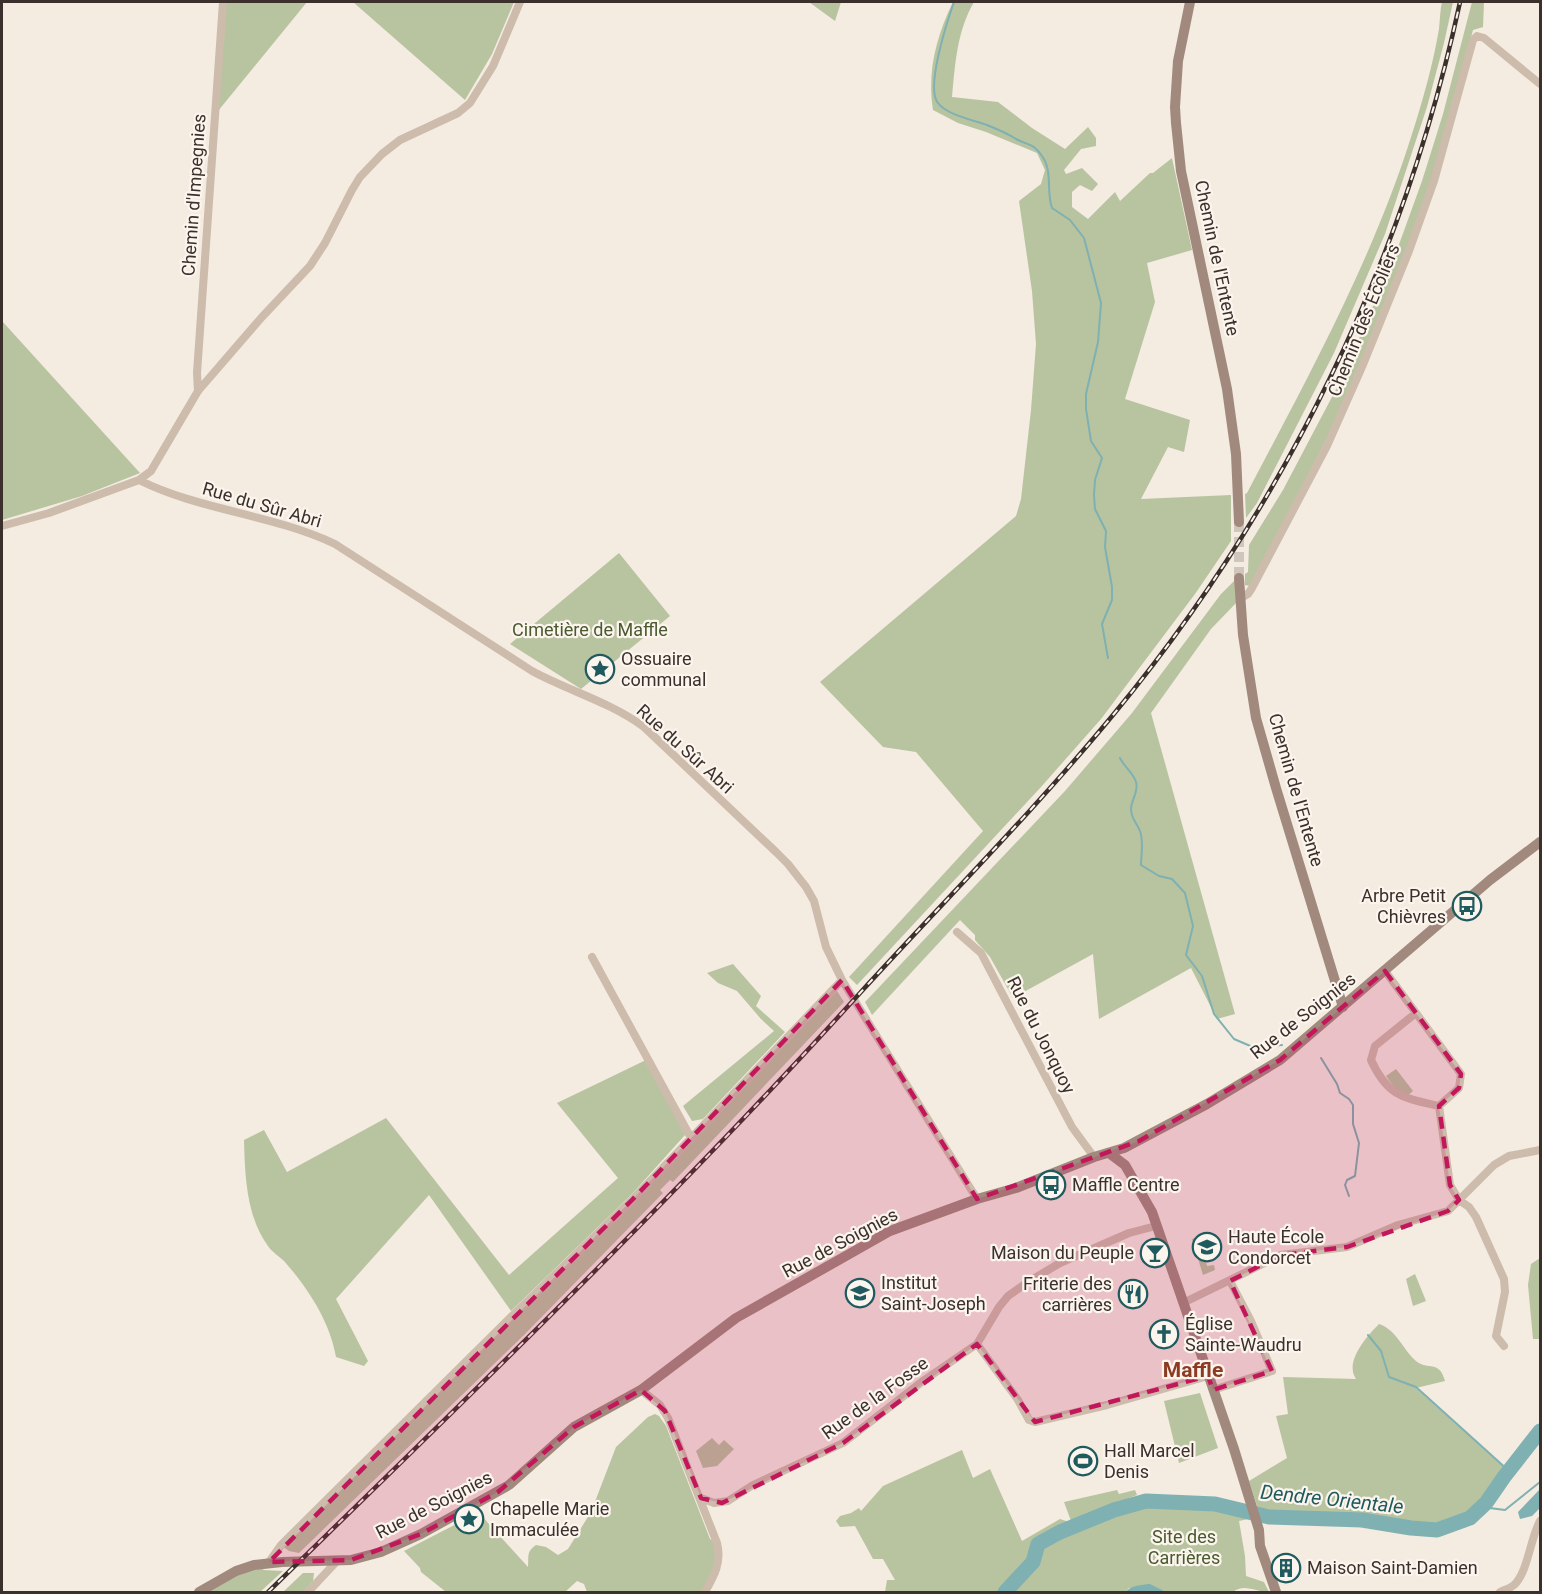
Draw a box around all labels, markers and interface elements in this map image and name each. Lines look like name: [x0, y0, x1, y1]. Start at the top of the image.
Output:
street label: Chemin d'Impegnies: [177, 113, 210, 277]
street label: Chemin de l'Entente: [1191, 178, 1244, 338]
street label: Chemin des Écoliers: [1323, 240, 1404, 399]
street label: Rue du Sûr Abri: [200, 477, 324, 532]
park label: Cimetière de Maffle: [512, 619, 668, 640]
place label: Ossuaire communal: [621, 648, 706, 690]
place icon: Ossuaire communal: [584, 653, 616, 685]
street label: Rue du Sûr Abri: [633, 700, 738, 798]
street label: Chemin de l'Entente: [1265, 711, 1328, 869]
place label: Arbre Petit Chièvres: [1361, 885, 1446, 927]
bus stop icon: Arbre Petit Chièvres: [1451, 890, 1483, 922]
street label: Rue de Soignies: [1246, 968, 1360, 1063]
street label: Rue du Jonquoy: [1003, 973, 1080, 1097]
bus stop icon: Maffle Centre: [1035, 1169, 1067, 1201]
place label: Maffle Centre: [1072, 1174, 1179, 1195]
street label: Rue de Soignies: [778, 1203, 901, 1282]
place label: Haute École Condorcet: [1228, 1226, 1324, 1268]
school or university icon: Haute École Condorcet: [1191, 1231, 1223, 1263]
bar icon: Maison du Peuple: [1139, 1237, 1171, 1269]
place label: Maison du Peuple: [991, 1242, 1134, 1263]
place label: Institut Saint-Joseph: [881, 1272, 986, 1314]
place label: Friterie des carrières: [1023, 1273, 1112, 1315]
school or university icon: Institut Saint-Joseph: [844, 1277, 876, 1309]
restaurant icon: Friterie des carrières: [1117, 1278, 1149, 1310]
place label: Église Sainte-Waudru: [1185, 1313, 1302, 1355]
church icon: Église Sainte-Waudru: [1148, 1318, 1180, 1350]
street label: Rue de la Fosse: [818, 1352, 932, 1443]
district label: Maffle: [1163, 1358, 1223, 1382]
place label: Hall Marcel Denis: [1104, 1440, 1195, 1482]
sports icon: Hall Marcel Denis: [1067, 1445, 1099, 1477]
street label: Rue de Soignies: [372, 1466, 495, 1543]
water label: Dendre Orientale: [1259, 1480, 1405, 1518]
place label: Chapelle Marie Immaculée: [490, 1498, 609, 1540]
place icon: Chapelle Marie Immaculée: [453, 1503, 485, 1535]
park label: Site des Carrières: [1148, 1526, 1220, 1568]
building icon: Maison Saint-Damien: [1270, 1552, 1302, 1584]
place label: Maison Saint-Damien: [1307, 1557, 1478, 1578]

